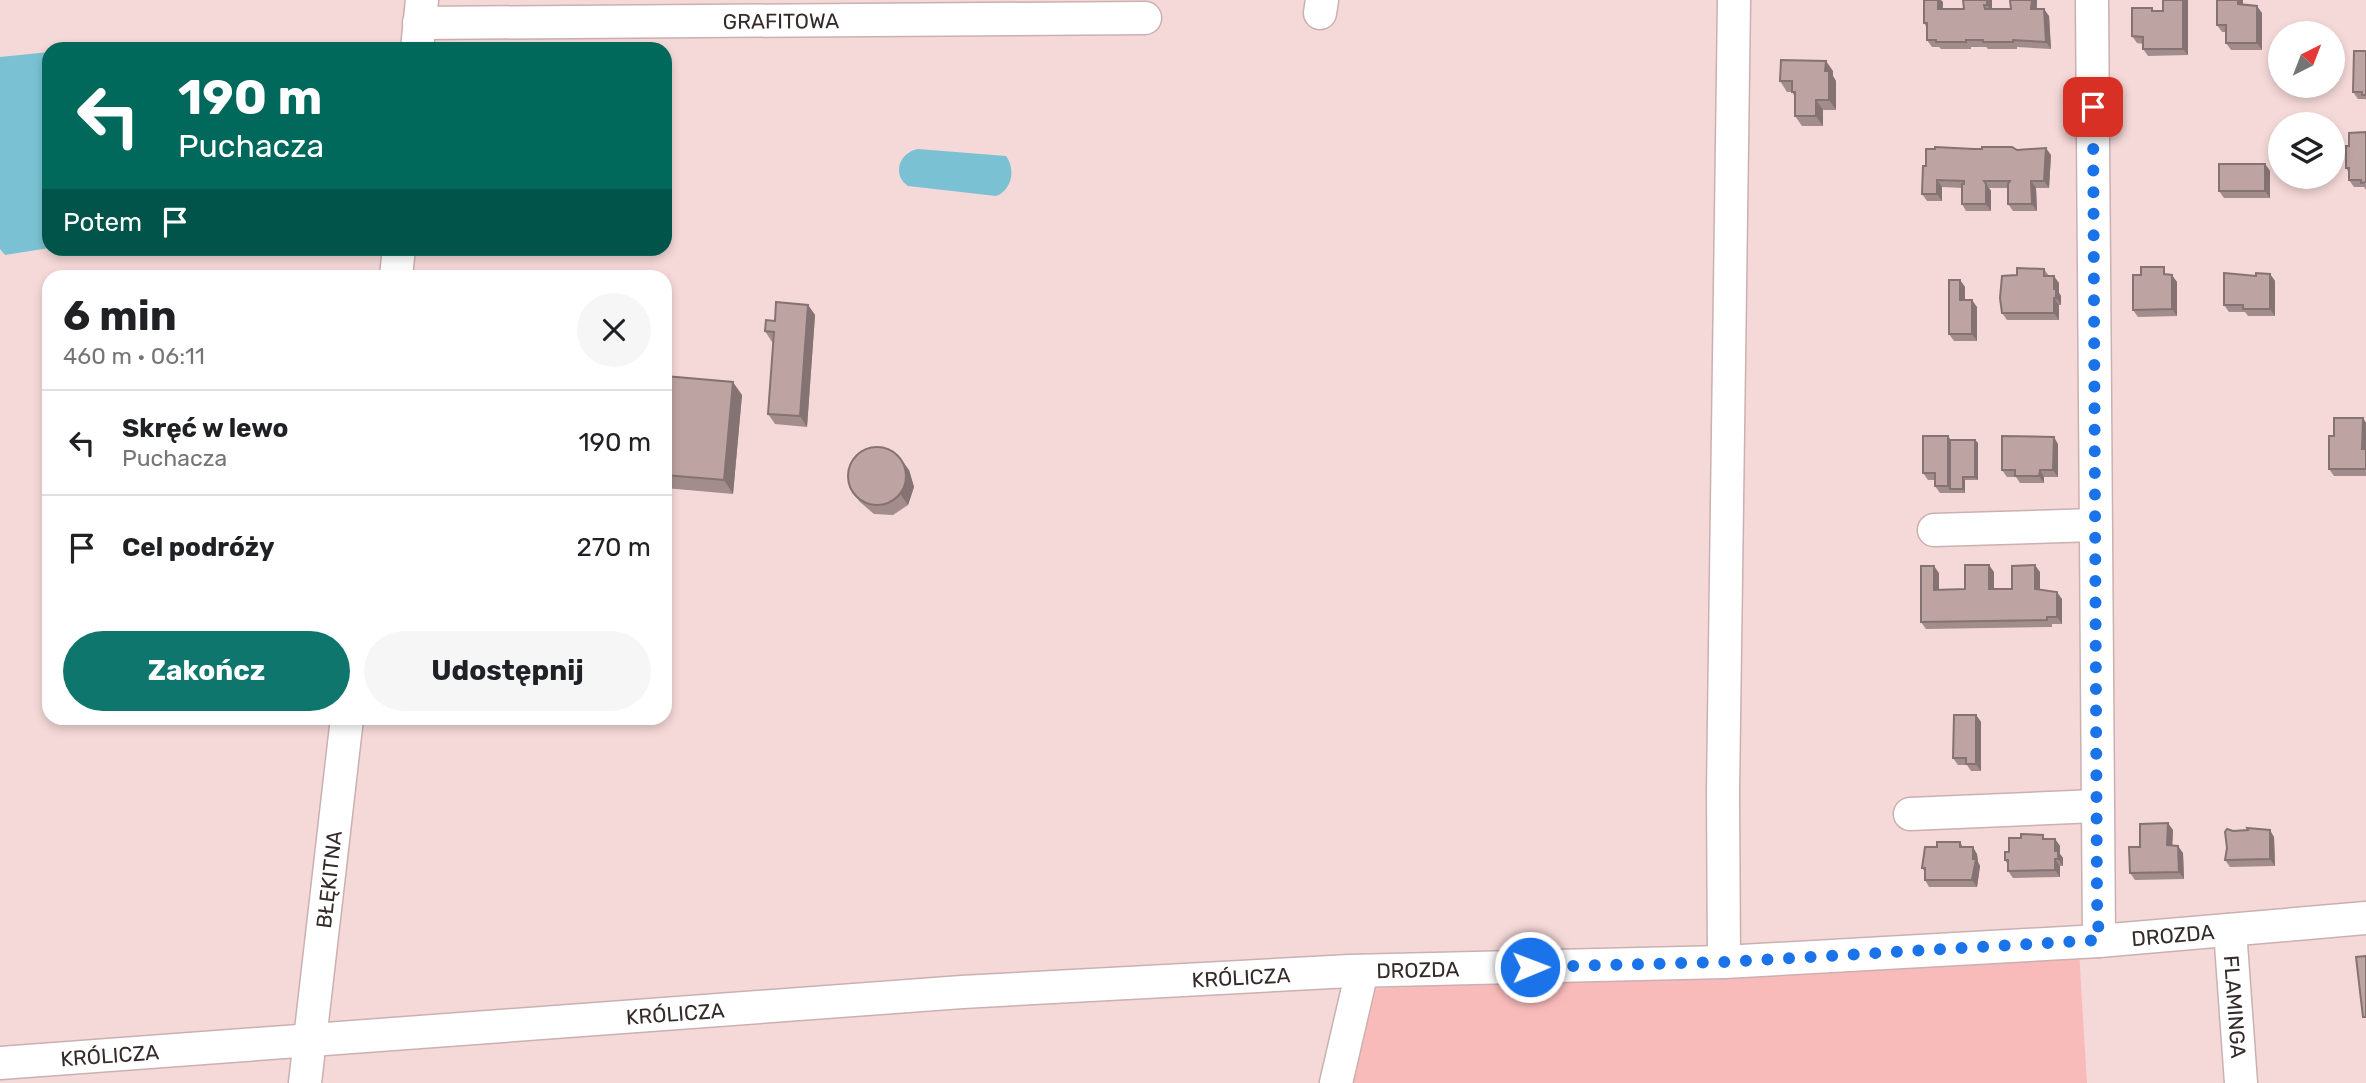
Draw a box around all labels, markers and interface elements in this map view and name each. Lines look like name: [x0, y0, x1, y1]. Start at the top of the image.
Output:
street label: GRAFITOWA: [723, 8, 839, 33]
north arrow: [2268, 21, 2345, 98]
map controls: [2268, 21, 2345, 189]
text: 190 m: [178, 68, 322, 126]
icon: left: [63, 70, 154, 161]
pin: [2063, 77, 2123, 137]
icon: arrive: [2074, 88, 2112, 126]
button: layers: [2268, 112, 2345, 189]
text: Puchacza: [178, 127, 324, 165]
icon: arrive: [156, 203, 194, 241]
text: Potem: [63, 207, 142, 238]
text: 6 min: [63, 291, 177, 341]
button: close: [577, 293, 651, 367]
text: 460 m · 06:11: [63, 342, 205, 370]
text: Skręć w lewo: [122, 413, 288, 444]
icon: left: [63, 424, 101, 462]
text: 190 m: [578, 427, 651, 458]
text: Puchacza: [122, 444, 227, 472]
icon: arrive: [63, 529, 101, 567]
text: Cel podróży: [122, 532, 275, 563]
text: 270 m: [576, 532, 651, 563]
button: Zakończ: [63, 631, 350, 711]
button: Udostępnij: [364, 631, 651, 711]
street label: BŁĘKITNA: [310, 829, 346, 929]
street label: DROZDA: [2130, 919, 2215, 951]
position arrow: [1493, 930, 1567, 1004]
street label: FLAMINGA: [2219, 954, 2252, 1059]
street label: DROZDA: [1376, 956, 1460, 983]
street label: KRÓLICZA: [1191, 962, 1291, 992]
street label: KRÓLICZA: [625, 997, 725, 1029]
street label: KRÓLICZA: [59, 1039, 160, 1071]

